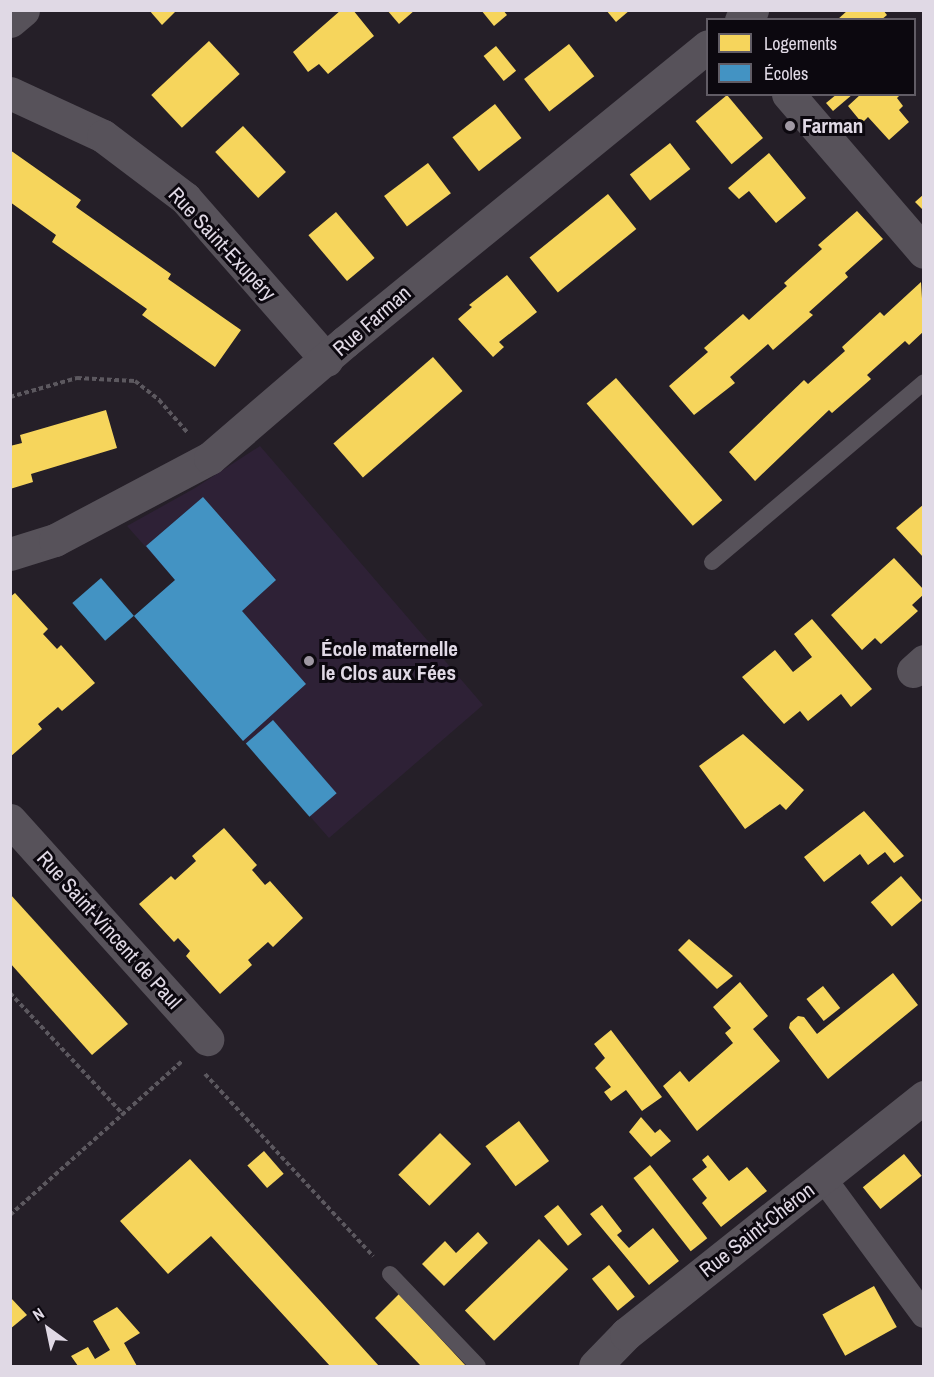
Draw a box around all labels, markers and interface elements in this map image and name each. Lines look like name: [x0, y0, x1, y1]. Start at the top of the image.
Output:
legend: [706, 18, 916, 96]
text: Logements: [764, 31, 837, 56]
text: Écoles: [764, 61, 808, 86]
place label: Farman: [802, 113, 863, 139]
marker: Farman: [783, 119, 797, 133]
street label: Rue Saint-Exupéry: [163, 182, 281, 306]
street label: Rue Farman: [328, 280, 416, 362]
place label: École maternelle le Clos aux Fées: [321, 636, 458, 686]
marker: École maternelle le Clos aux Fées: [302, 654, 316, 668]
street label: Rue Saint-Vincent de Paul: [32, 846, 186, 1014]
street label: Rue Saint-Chéron: [695, 1177, 819, 1283]
north arrow: [18, 1299, 78, 1359]
text: N: [28, 1302, 48, 1326]

